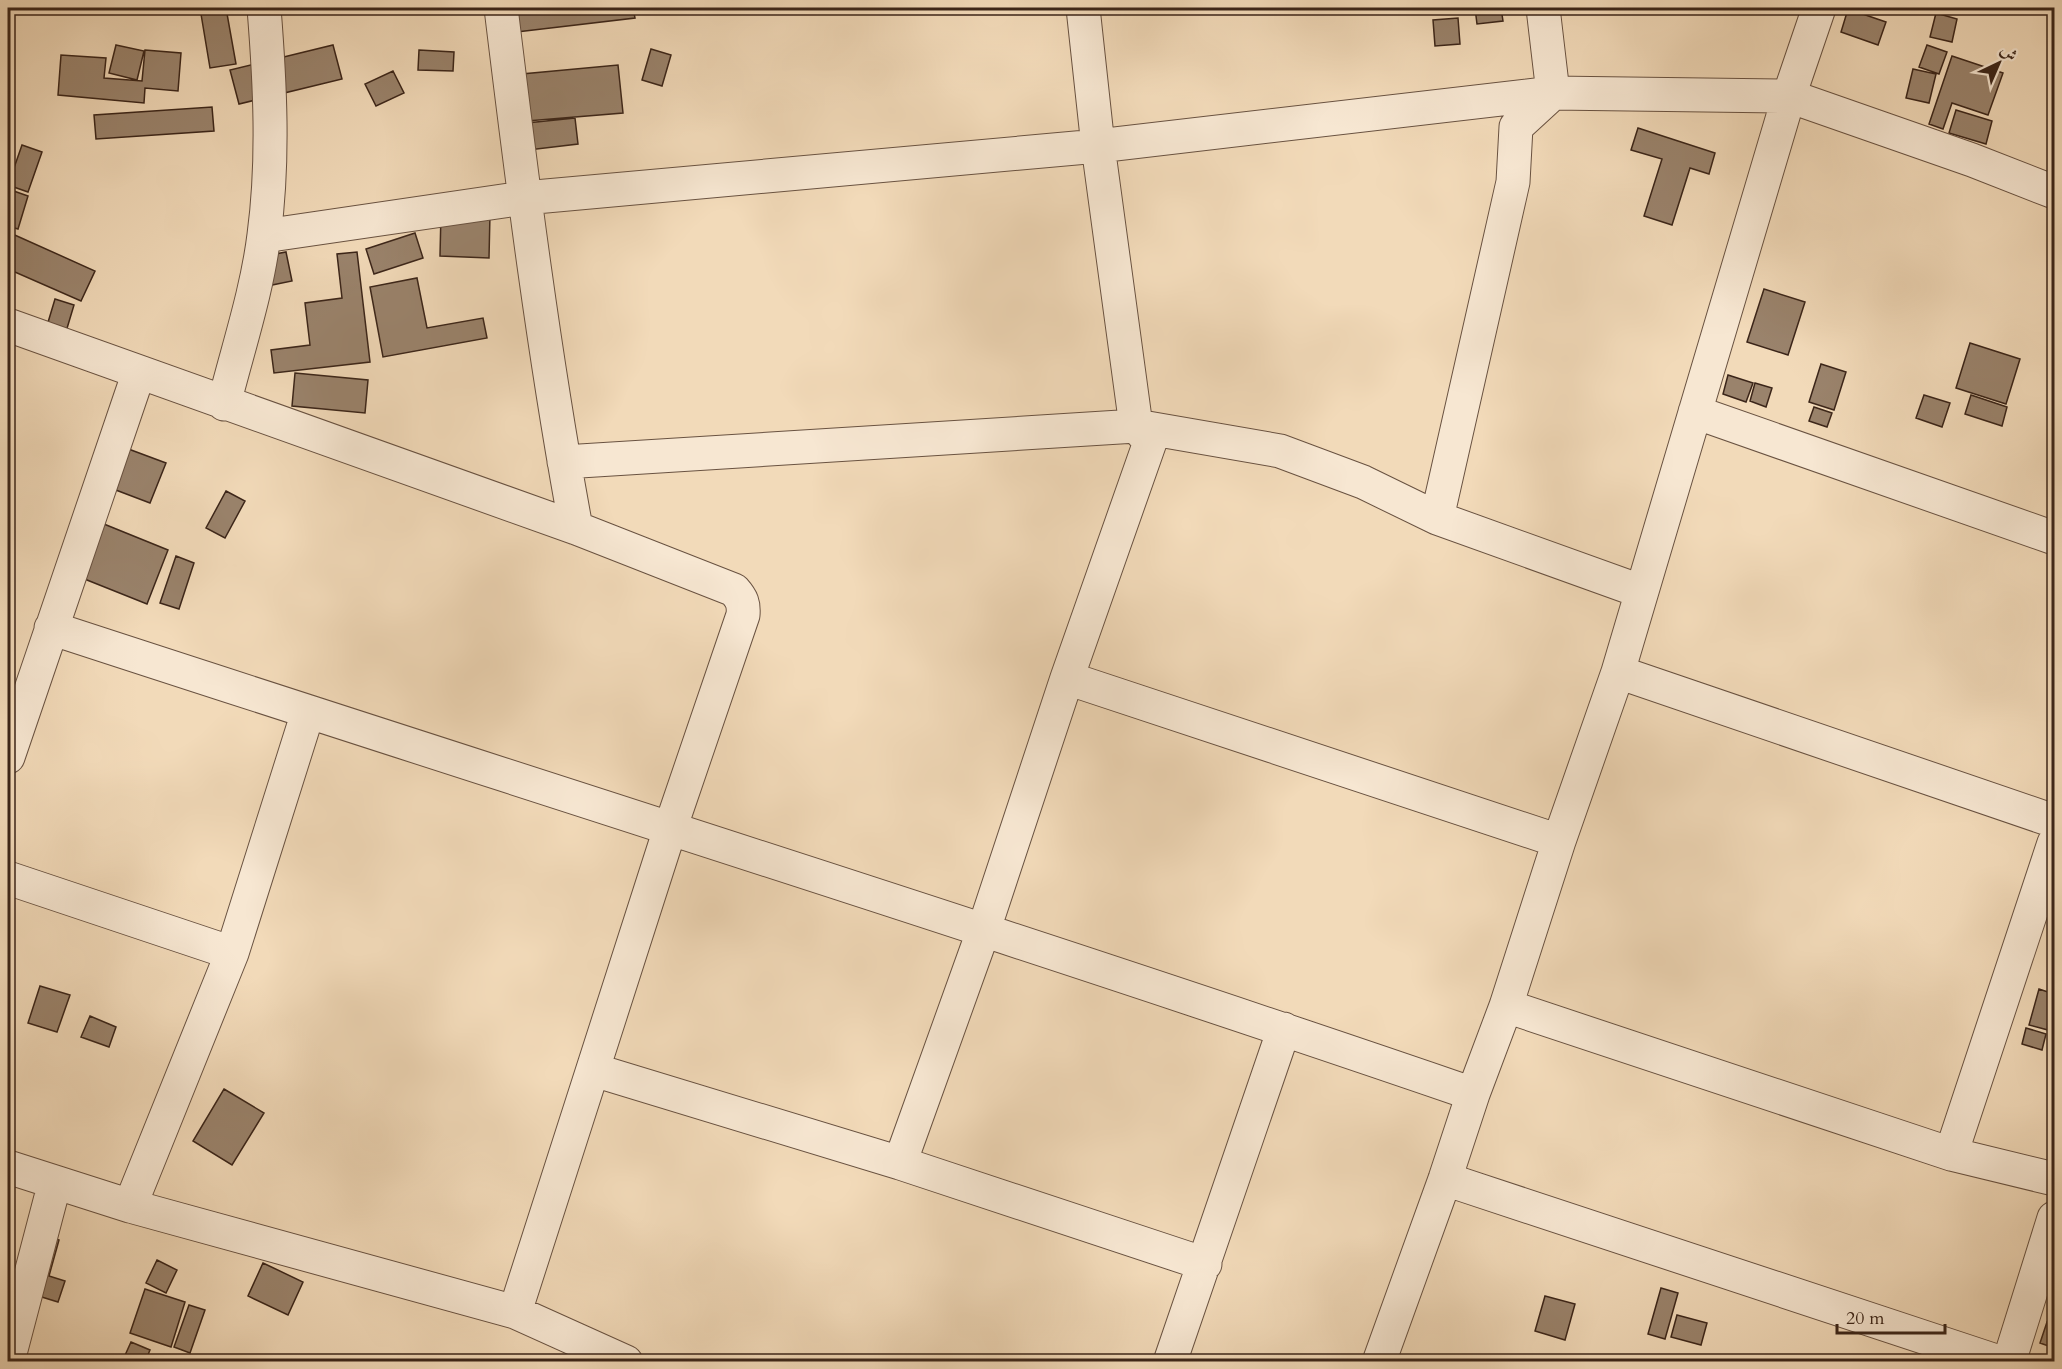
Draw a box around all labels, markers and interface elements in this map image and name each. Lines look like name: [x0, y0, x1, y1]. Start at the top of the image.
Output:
north arrow: [1969, 33, 2029, 93]
text: ش: [1995, 40, 2022, 66]
scale bar: [1837, 1297, 1945, 1335]
text: 20 m: [1846, 1306, 1885, 1331]

